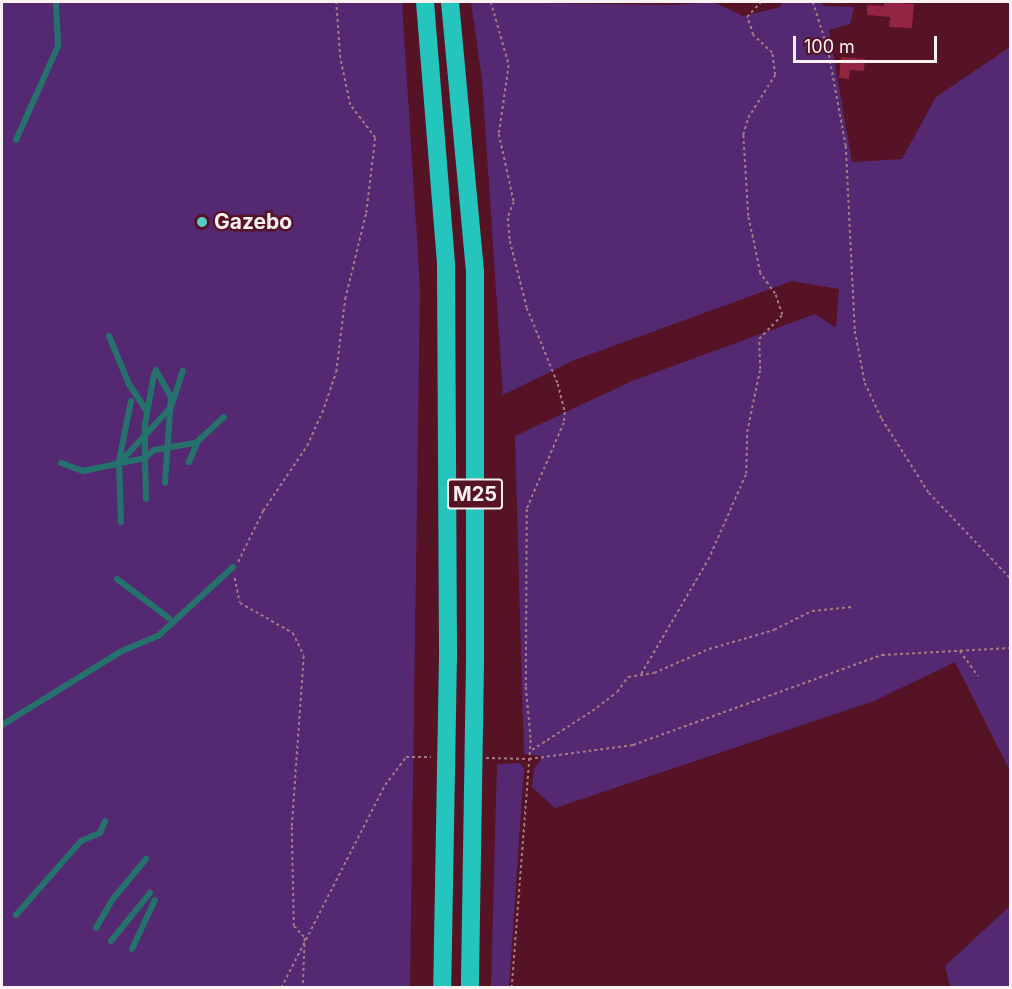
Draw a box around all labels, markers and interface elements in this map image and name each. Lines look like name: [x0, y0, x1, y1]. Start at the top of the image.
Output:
scale bar: [796, 24, 940, 62]
text: 100 m: [804, 36, 855, 57]
place label: Gazebo: [214, 209, 292, 235]
marker: Gazebo: [195, 215, 209, 229]
road number: M25: [446, 477, 504, 511]

